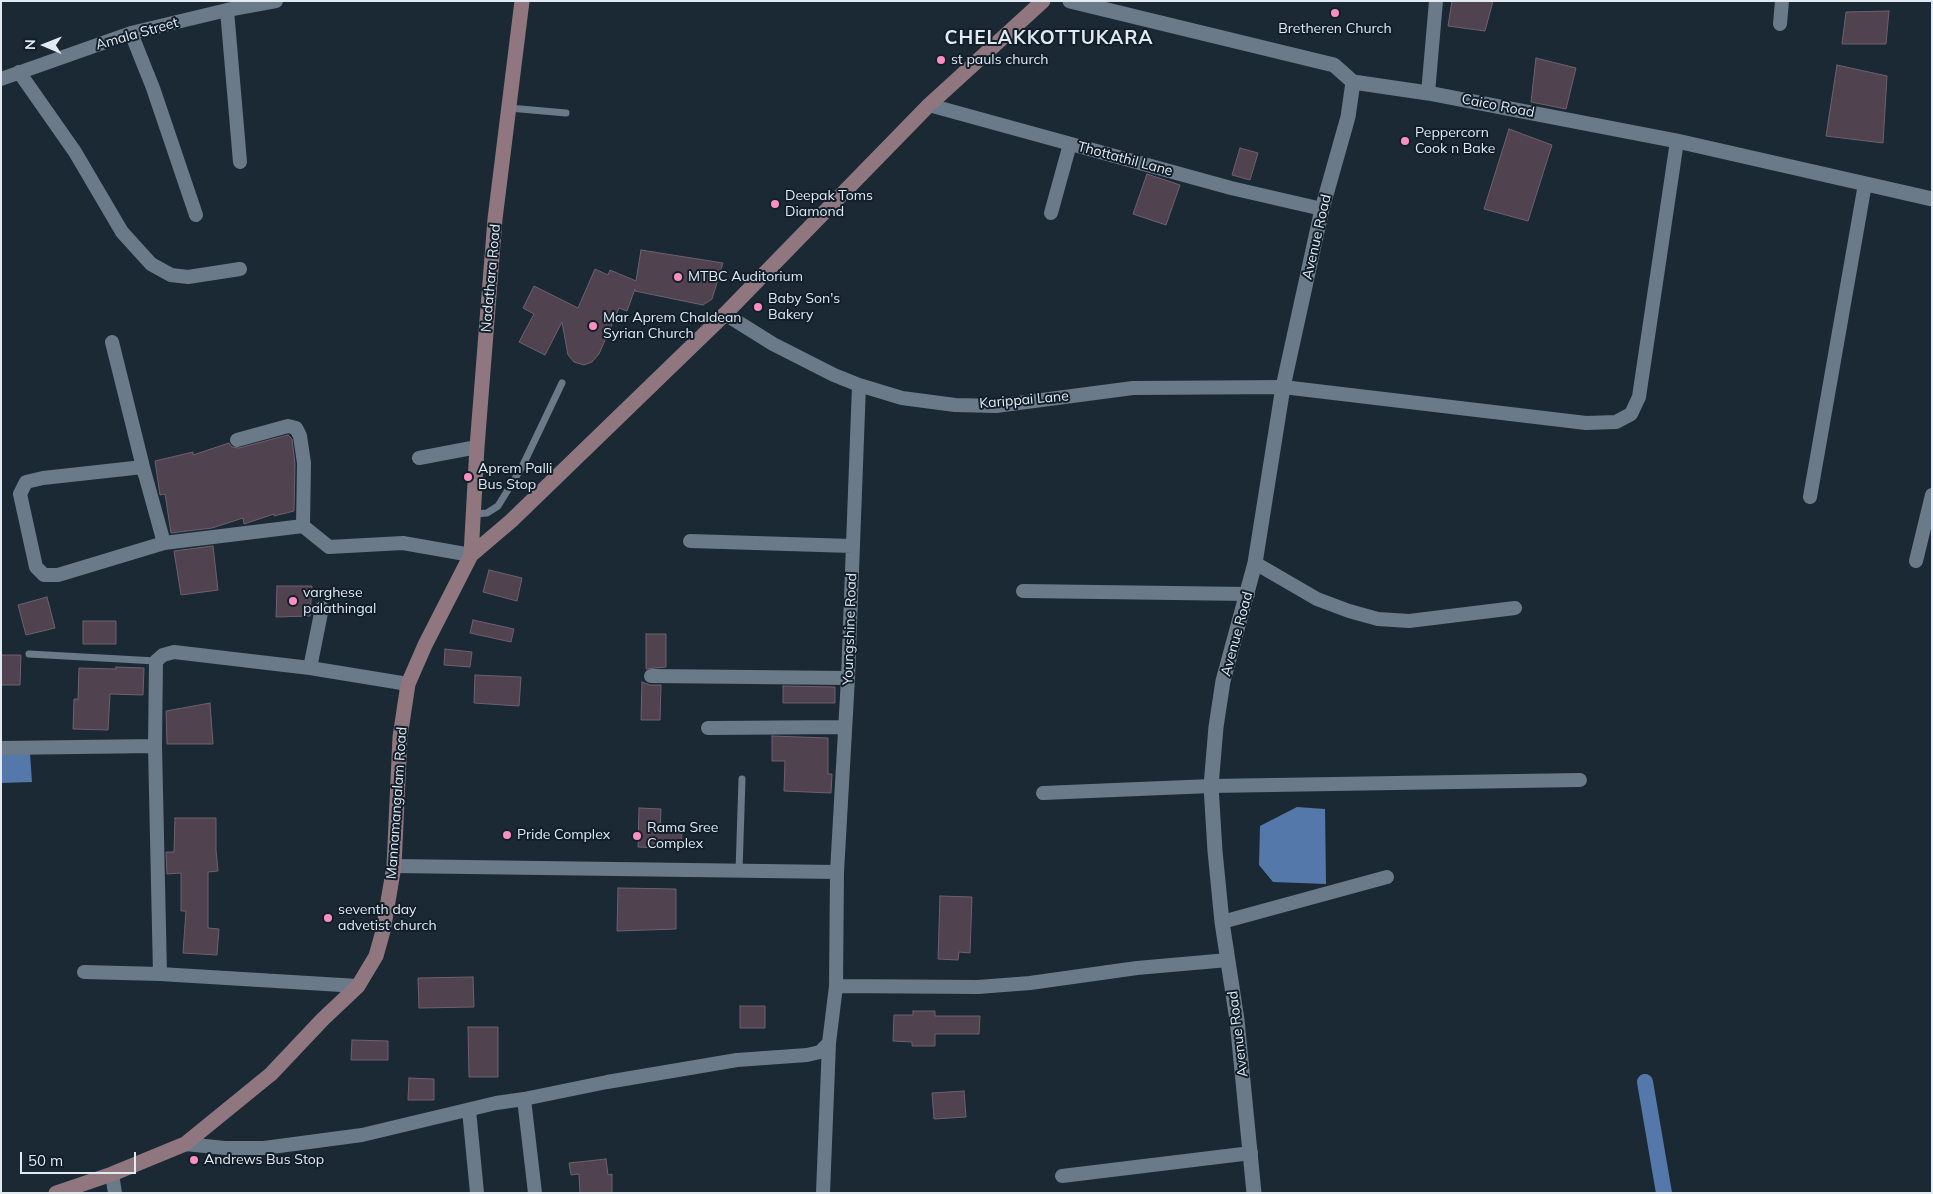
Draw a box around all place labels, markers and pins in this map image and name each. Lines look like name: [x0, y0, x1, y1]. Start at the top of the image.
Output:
marker: Bretheren Church: [1329, 7, 1341, 19]
place label: Bretheren Church: [1278, 21, 1392, 37]
place label: st pauls church: [951, 52, 1049, 68]
marker: st pauls church: [935, 54, 947, 66]
place label: Peppercorn Cook n Bake: [1415, 125, 1495, 158]
marker: Peppercorn Cook n Bake: [1399, 135, 1411, 147]
place label: Deepak Toms Diamond: [785, 188, 873, 220]
marker: Deepak Toms Diamond: [769, 198, 781, 210]
place label: MTBC Auditorium: [688, 269, 803, 285]
marker: MTBC Auditorium: [672, 271, 684, 283]
place label: Baby Son's Bakery: [768, 291, 840, 324]
marker: Baby Son's Bakery: [752, 301, 764, 313]
place label: Mar Aprem Chaldean Syrian Church: [603, 310, 742, 342]
marker: Mar Aprem Chaldean Syrian Church: [587, 320, 599, 332]
place label: Aprem Palli Bus Stop: [478, 461, 552, 494]
marker: Aprem Palli Bus Stop: [462, 471, 474, 483]
place label: varghese palathingal: [303, 585, 376, 618]
marker: varghese palathingal: [287, 595, 299, 607]
place label: Rama Sree Complex: [647, 820, 718, 852]
place label: Pride Complex: [517, 827, 610, 843]
marker: Pride Complex: [501, 829, 513, 841]
marker: Rama Sree Complex: [631, 830, 643, 842]
place label: seventh day advetist church: [338, 902, 437, 934]
marker: seventh day advetist church: [322, 912, 334, 924]
place label: Andrews Bus Stop: [204, 1152, 324, 1168]
marker: Andrews Bus Stop: [188, 1154, 200, 1166]

